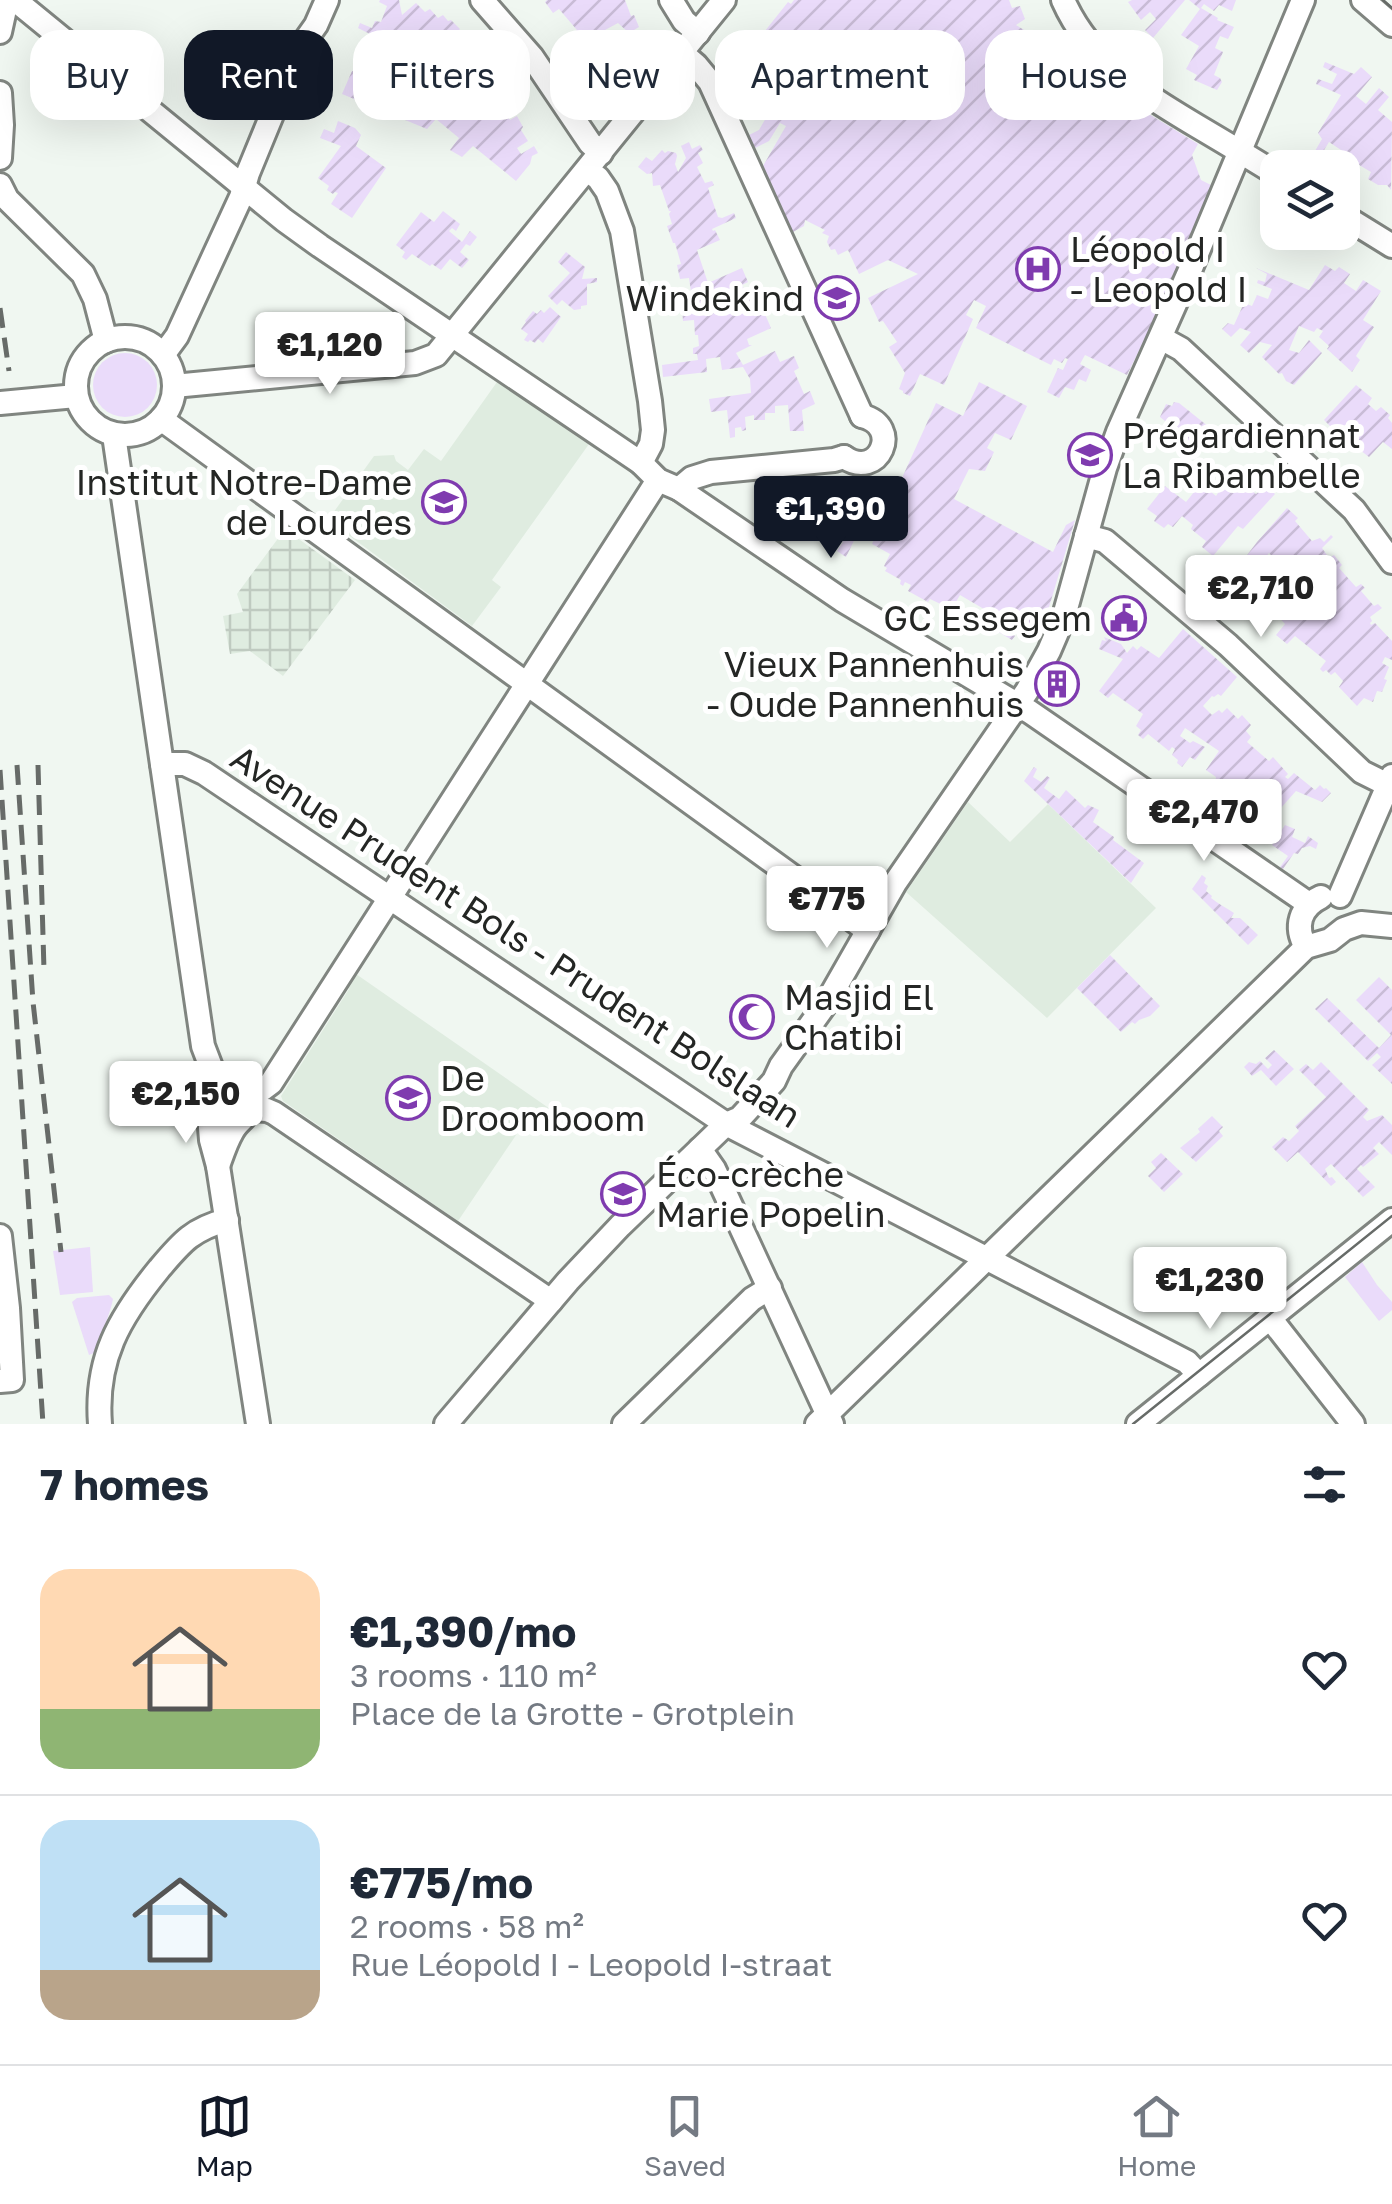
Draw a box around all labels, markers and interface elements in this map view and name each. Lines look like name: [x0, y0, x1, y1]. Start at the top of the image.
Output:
chip: Buy: [30, 30, 164, 120]
chip: Rent: [184, 30, 333, 120]
chip: Filters: [353, 30, 530, 120]
chip: New: [550, 30, 695, 120]
chip: Apartment: [715, 30, 965, 120]
chip: House: [985, 30, 1163, 120]
map controls: [1260, 150, 1360, 250]
button: layers: [1260, 150, 1360, 250]
place label: Léopold I - Leopold I: [1070, 228, 1248, 310]
hospital icon: Léopold I - Leopold I: [1015, 246, 1061, 292]
school or university icon: Windekind: [814, 275, 860, 321]
place label: Windekind: [625, 277, 804, 319]
pin: €1,120: [249, 312, 411, 397]
text: €1,120: [277, 325, 383, 363]
place label: Prégardiennat La Ribambelle: [1122, 414, 1361, 496]
school or university icon: Prégardiennat La Ribambelle: [1067, 432, 1113, 478]
place label: Institut Notre-Dame de Lourdes: [76, 461, 412, 543]
pin: €1,390: [750, 476, 912, 561]
school or university icon: Institut Notre-Dame de Lourdes: [421, 479, 467, 525]
text: €1,390: [776, 489, 886, 527]
pin: €2,710: [1180, 555, 1342, 640]
text: €2,710: [1207, 568, 1315, 606]
public building icon: GC Essegem: [1101, 595, 1147, 641]
place label: GC Essegem: [883, 597, 1092, 639]
place label: Vieux Pannenhuis - Oude Pannenhuis: [706, 643, 1024, 725]
building icon: Vieux Pannenhuis - Oude Pannenhuis: [1034, 661, 1080, 707]
street label: Avenue Prudent Bols - Prudent Bolslaan: [223, 736, 809, 1136]
pin: €2,470: [1123, 779, 1285, 864]
text: €2,470: [1149, 792, 1259, 830]
pin: €775: [768, 866, 886, 951]
text: €775: [789, 879, 865, 917]
place label: Masjid El Chatibi: [784, 976, 934, 1058]
mosque icon: Masjid El Chatibi: [729, 994, 775, 1040]
place label: De Droomboom: [440, 1057, 645, 1139]
pin: €2,150: [105, 1061, 267, 1146]
text: €2,150: [131, 1074, 241, 1112]
school or university icon: De Droomboom: [385, 1075, 431, 1121]
place label: Éco-crèche Marie Popelin: [656, 1153, 885, 1235]
school or university icon: Éco-crèche Marie Popelin: [600, 1171, 646, 1217]
pin: €1,230: [1129, 1247, 1291, 1332]
text: €1,230: [1155, 1260, 1265, 1298]
icon: filters: [1297, 1457, 1352, 1512]
text: 7 homes: [40, 1459, 209, 1509]
text: €1,390/mo: [350, 1606, 576, 1656]
icon: home: [120, 1609, 240, 1729]
icon: heart: [1297, 1642, 1352, 1697]
text: 3 rooms · 110 m²: [350, 1656, 597, 1694]
text: Place de la Grotte - Grotplein: [350, 1694, 795, 1732]
text: €775/mo: [350, 1857, 533, 1907]
icon: home: [120, 1860, 240, 1980]
icon: heart: [1297, 1893, 1352, 1948]
text: 2 rooms · 58 m²: [350, 1907, 584, 1945]
text: Rue Léopold I - Leopold I-straat: [350, 1945, 832, 1983]
tab: Map: [196, 2089, 253, 2182]
tab: Saved: [644, 2089, 726, 2182]
tab: Home: [1117, 2089, 1196, 2182]

